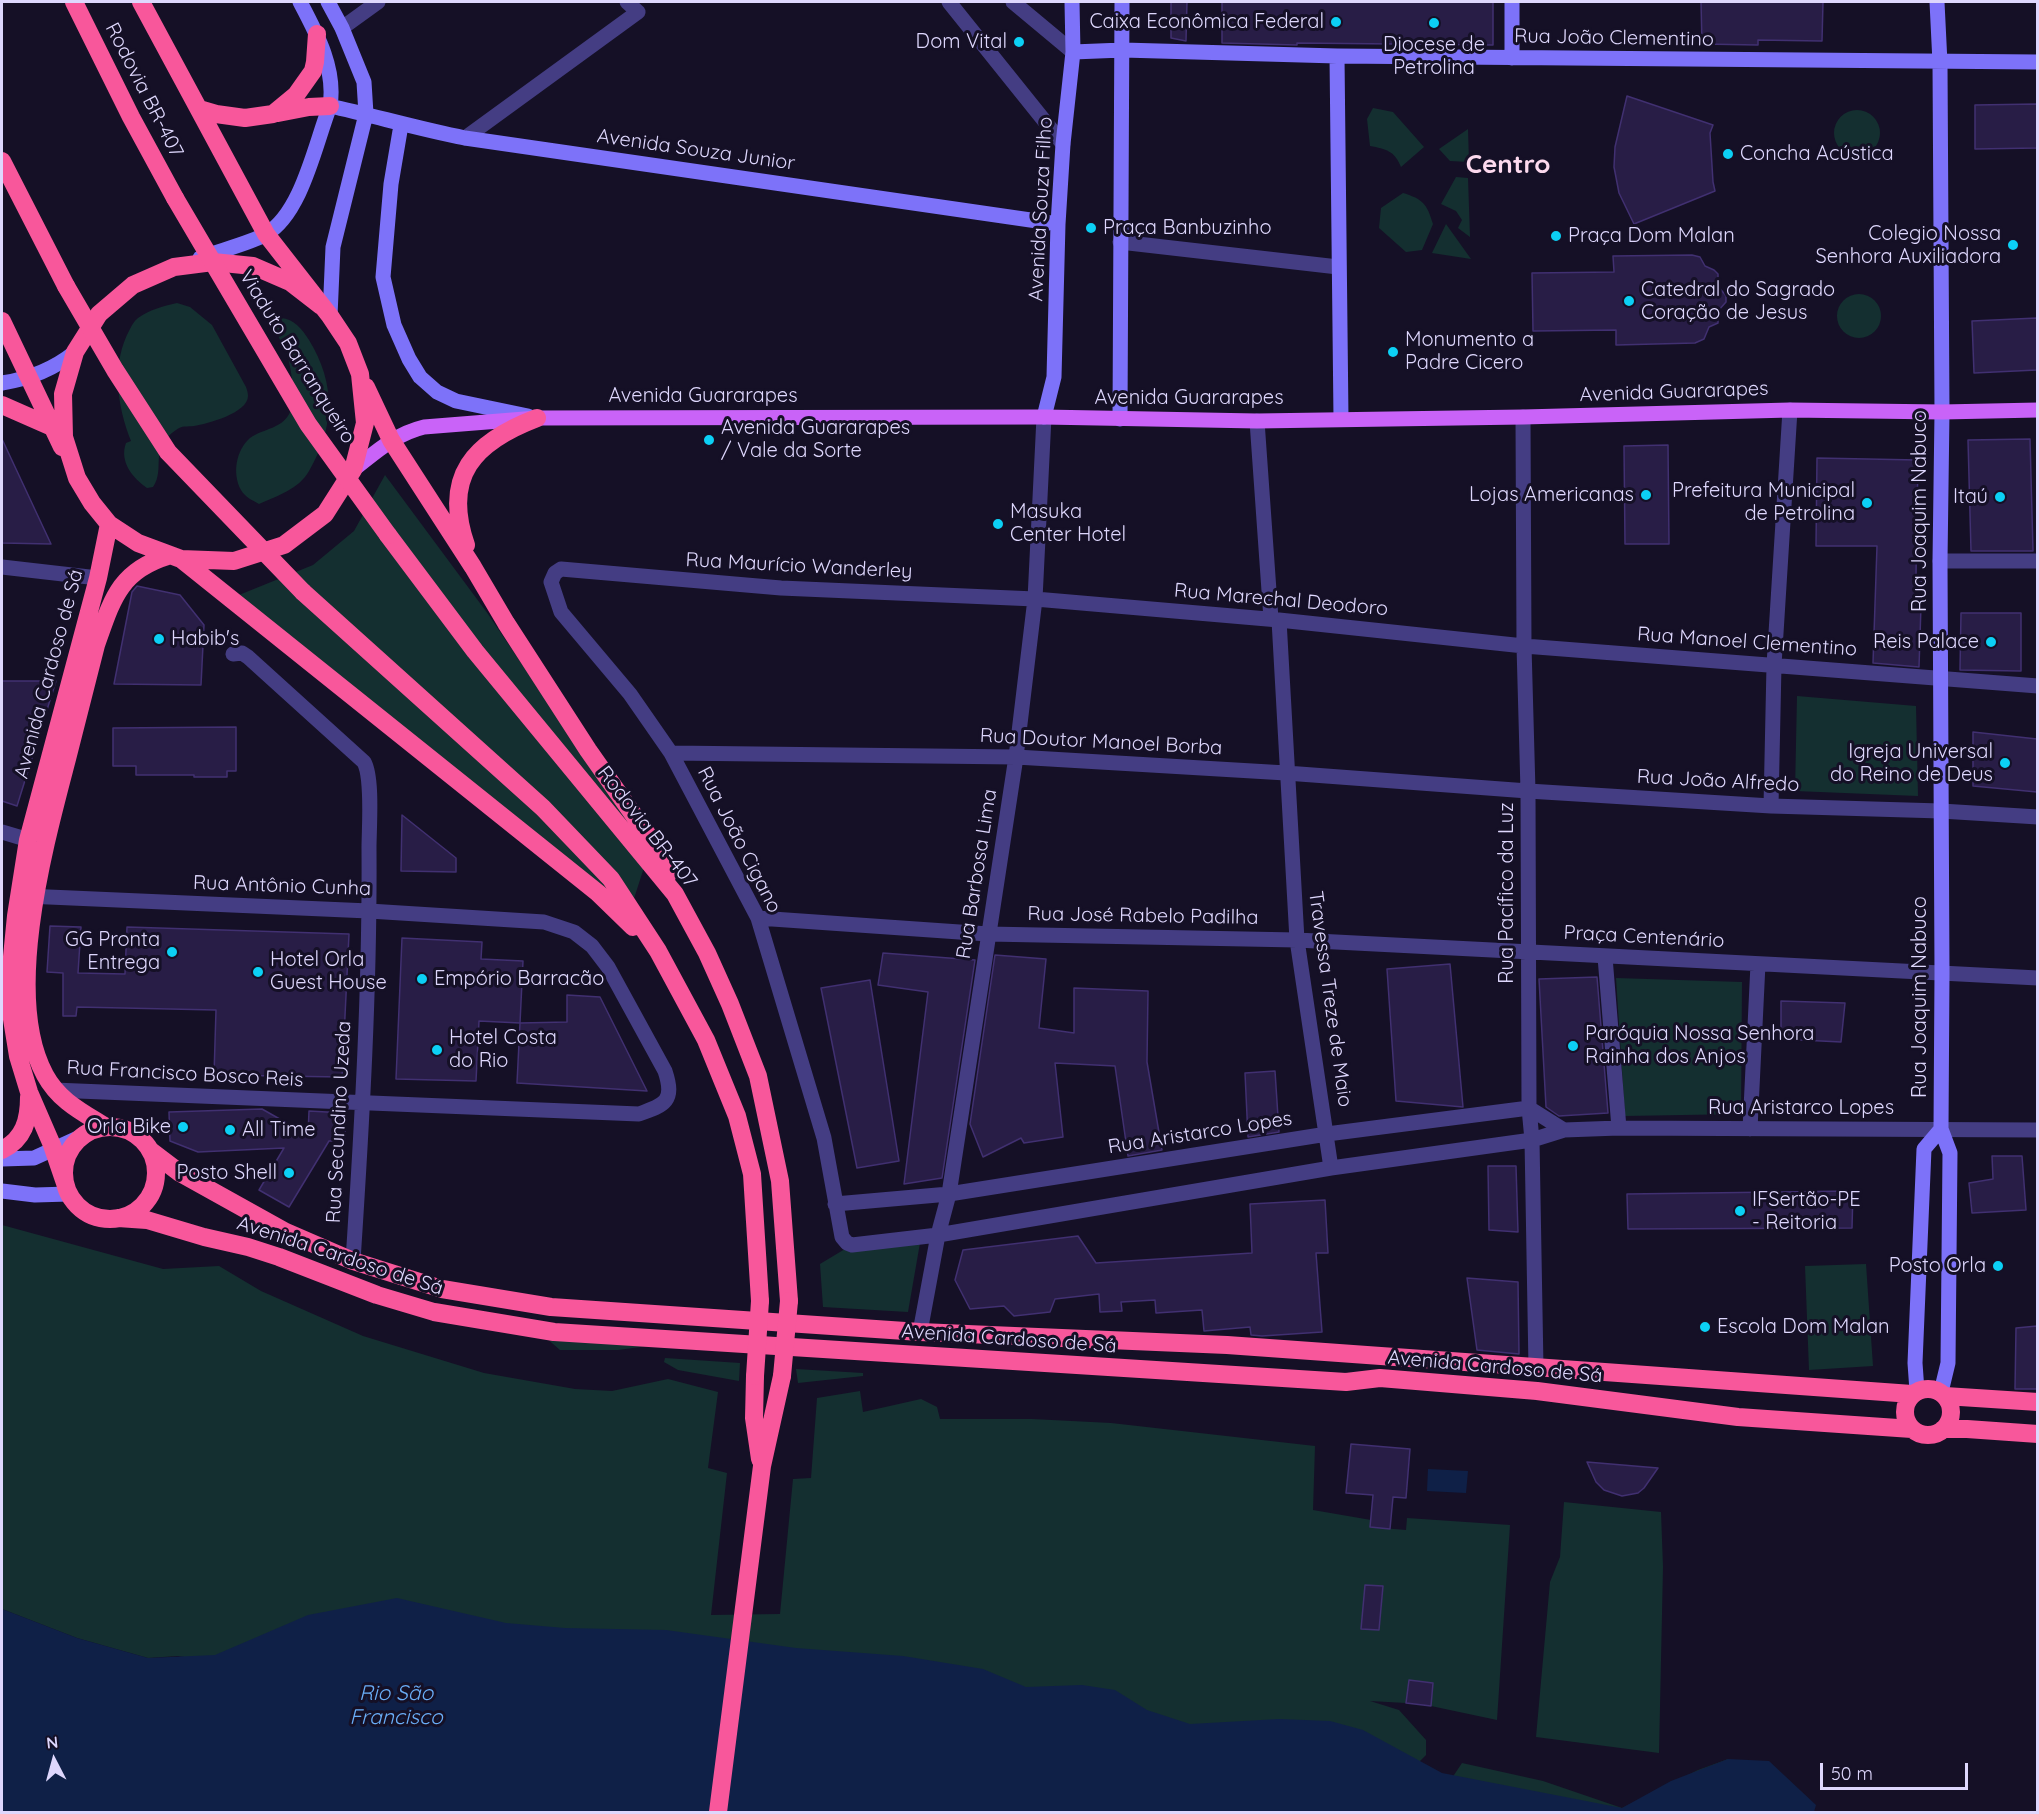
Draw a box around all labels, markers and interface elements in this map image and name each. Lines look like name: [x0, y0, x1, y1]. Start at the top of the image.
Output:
place label: Caixa Econômica Federal: [1090, 10, 1324, 34]
marker: Caixa Econômica Federal: [1329, 15, 1343, 29]
marker: Diocese de Petrolina: [1427, 16, 1441, 30]
street label: Rodovia BR-407: [100, 19, 188, 161]
street label: Rua João Clementino: [1514, 24, 1714, 52]
place label: Dom Vital: [916, 30, 1007, 54]
place label: Diocese de Petrolina: [1383, 33, 1485, 80]
marker: Dom Vital: [1012, 35, 1026, 49]
street label: Avenida Souza Filho: [1024, 116, 1058, 302]
street label: Avenida Souza Junior: [595, 124, 797, 176]
place label: Concha Acústica: [1740, 142, 1894, 166]
marker: Concha Acústica: [1721, 147, 1735, 161]
district label: Centro: [1466, 149, 1550, 181]
place label: Praça Banbuzinho: [1103, 216, 1271, 240]
marker: Praça Banbuzinho: [1084, 221, 1098, 235]
place label: Colegio Nossa Senhora Auxiliadora: [1816, 222, 2001, 269]
place label: Praça Dom Malan: [1568, 224, 1735, 248]
marker: Praça Dom Malan: [1549, 229, 1563, 243]
marker: Colegio Nossa Senhora Auxiliadora: [2006, 238, 2020, 252]
street label: Viaduto Barranqueiro: [234, 266, 360, 448]
place label: Catedral do Sagrado Coração de Jesus: [1641, 278, 1835, 325]
marker: Catedral do Sagrado Coração de Jesus: [1622, 294, 1636, 308]
place label: Monumento a Padre Cicero: [1405, 328, 1534, 375]
marker: Monumento a Padre Cicero: [1386, 345, 1400, 359]
street label: Avenida Guararapes: [1579, 377, 1769, 407]
street label: Avenida Guararapes: [608, 384, 798, 408]
street label: Avenida Guararapes: [1094, 386, 1284, 410]
street label: Rua Joaquim Nabuco: [1908, 410, 1932, 612]
place label: Avenida Guararapes / Vale da Sorte: [721, 416, 910, 463]
marker: Avenida Guararapes / Vale da Sorte: [702, 433, 716, 447]
place label: Prefeitura Municipal de Petrolina: [1672, 479, 1855, 526]
place label: Lojas Americanas: [1469, 483, 1634, 507]
place label: Itaú: [1953, 485, 1988, 509]
marker: Lojas Americanas: [1639, 488, 1653, 502]
marker: Itaú: [1993, 490, 2007, 504]
marker: Prefeitura Municipal de Petrolina: [1860, 496, 1874, 510]
place label: Masuka Center Hotel: [1010, 500, 1126, 547]
marker: Masuka Center Hotel: [991, 517, 1005, 531]
street label: Rua Maurício Wanderley: [685, 548, 913, 584]
street label: Avenida Cardoso de Sá: [10, 567, 88, 781]
street label: Rua Marechal Deodoro: [1173, 579, 1389, 621]
street label: Rua Manoel Clementino: [1636, 622, 1858, 662]
place label: Habib's: [171, 627, 239, 651]
place label: Reis Palace: [1873, 630, 1979, 654]
marker: Habib's: [152, 632, 166, 646]
marker: Reis Palace: [1984, 635, 1998, 649]
street label: Rua Doutor Manoel Borba: [979, 724, 1223, 760]
place label: Igreja Universal do Reino de Deus: [1830, 740, 1993, 787]
marker: Igreja Universal do Reino de Deus: [1998, 756, 2012, 770]
street label: Rodovia BR-407: [592, 761, 702, 893]
street label: Rua João Cigano: [692, 763, 786, 917]
street label: Rua João Alfredo: [1636, 765, 1800, 797]
street label: Rua Barbosa Lima: [952, 787, 1002, 961]
street label: Rua Pacífico da Luz: [1495, 802, 1519, 984]
street label: Rua Antônio Cunha: [192, 871, 372, 901]
street label: Travessa Treze de Maio: [1303, 889, 1357, 1109]
street label: Rua Joaquim Nabuco: [1908, 896, 1932, 1098]
street label: Rua José Rabelo Padilha: [1027, 902, 1259, 930]
street label: Praça Centenário: [1563, 921, 1725, 953]
place label: GG Pronta Entrega: [65, 928, 160, 975]
marker: GG Pronta Entrega: [165, 945, 179, 959]
place label: Hotel Orla Guest House: [270, 948, 387, 995]
marker: Hotel Orla Guest House: [251, 965, 265, 979]
place label: Empório Barracão: [434, 967, 604, 991]
marker: Empório Barracão: [415, 972, 429, 986]
street label: Rua Secundino Uzeda: [322, 1020, 356, 1224]
place label: Paróquia Nossa Senhora Rainha dos Anjos: [1585, 1022, 1814, 1069]
place label: Hotel Costa do Rio: [449, 1026, 557, 1073]
marker: Paróquia Nossa Senhora Rainha dos Anjos: [1566, 1039, 1580, 1053]
marker: Hotel Costa do Rio: [430, 1043, 444, 1057]
street label: Rua Francisco Bosco Reis: [66, 1056, 304, 1092]
street label: Rua Aristarco Lopes: [1708, 1096, 1894, 1120]
street label: Rua Aristarco Lopes: [1106, 1107, 1294, 1159]
place label: Orla Bike: [87, 1115, 171, 1139]
place label: All Time: [242, 1118, 315, 1142]
marker: Orla Bike: [176, 1120, 190, 1134]
marker: All Time: [223, 1123, 237, 1137]
place label: Posto Shell: [177, 1161, 277, 1185]
marker: Posto Shell: [282, 1166, 296, 1180]
place label: IFSertão-PE - Reitoria: [1752, 1188, 1861, 1235]
marker: IFSertão-PE - Reitoria: [1733, 1204, 1747, 1218]
street label: Avenida Cardoso de Sá: [234, 1211, 446, 1301]
place label: Posto Orla: [1889, 1254, 1986, 1278]
marker: Posto Orla: [1991, 1259, 2005, 1273]
place label: Escola Dom Malan: [1717, 1315, 1890, 1339]
street label: Avenida Cardoso de Sá: [901, 1320, 1117, 1358]
marker: Escola Dom Malan: [1698, 1320, 1712, 1334]
street label: Avenida Cardoso de Sá: [1387, 1346, 1603, 1388]
water label: Rio São Francisco: [349, 1681, 443, 1731]
north arrow: [24, 1730, 84, 1790]
text: N: [45, 1732, 59, 1753]
scale bar: [1823, 1751, 1972, 1789]
text: 50 m: [1831, 1762, 1873, 1785]

